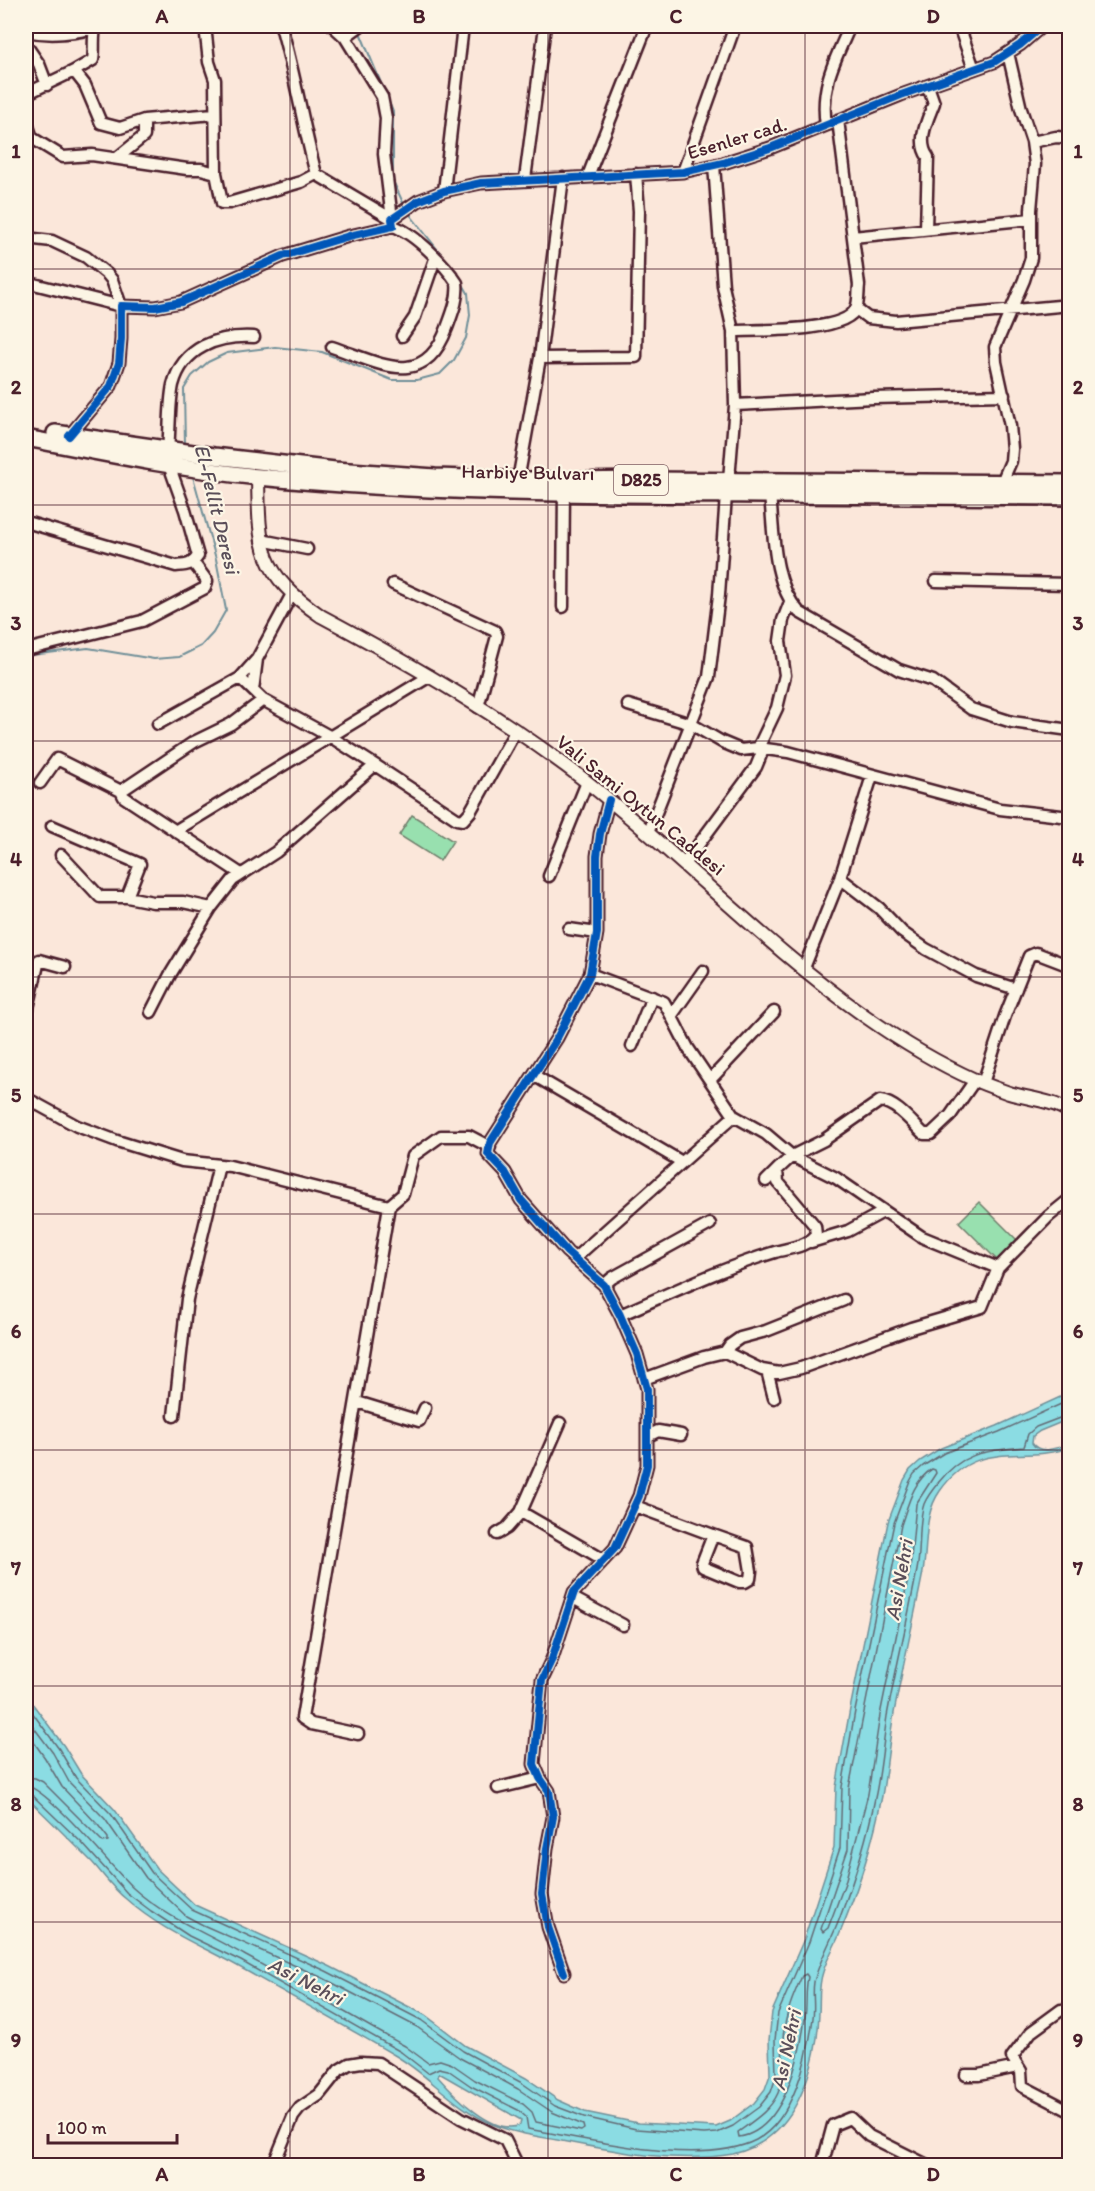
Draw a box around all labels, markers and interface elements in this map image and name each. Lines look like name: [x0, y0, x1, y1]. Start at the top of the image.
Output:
text: A: [155, 4, 169, 28]
text: B: [413, 4, 426, 28]
text: C: [670, 4, 683, 28]
text: D: [926, 4, 940, 28]
street label: Esenler cad.: [684, 111, 790, 165]
text: 1: [11, 139, 21, 163]
text: 1: [1073, 139, 1083, 163]
text: 2: [11, 375, 22, 399]
text: 2: [1073, 375, 1084, 399]
water label: El-Fellit Deresi: [189, 441, 246, 579]
street label: Harbiye Bulvarı: [461, 459, 595, 485]
road number: D825: [614, 465, 668, 495]
text: 3: [11, 611, 22, 635]
text: 3: [1073, 611, 1084, 635]
street label: Vali Sami Oytun Caddesi: [552, 730, 730, 880]
text: 4: [10, 847, 22, 871]
text: 4: [1072, 847, 1084, 871]
text: 5: [11, 1083, 22, 1107]
text: 5: [1073, 1083, 1084, 1107]
text: 6: [11, 1319, 22, 1343]
text: 6: [1073, 1319, 1084, 1343]
water label: Asi Nehri: [879, 1535, 918, 1622]
text: 7: [10, 1556, 21, 1580]
text: 7: [1072, 1556, 1083, 1580]
text: 8: [11, 1792, 22, 1816]
text: 8: [1073, 1792, 1084, 1816]
water label: Asi Nehri: [264, 1951, 351, 2011]
water label: Asi Nehri: [765, 2005, 807, 2092]
text: 9: [11, 2028, 21, 2052]
text: 9: [1073, 2028, 1083, 2052]
scale bar: [48, 2107, 177, 2145]
text: 100 m: [57, 2117, 107, 2139]
text: A: [155, 2162, 169, 2186]
text: B: [413, 2162, 426, 2186]
text: C: [670, 2162, 683, 2186]
text: D: [926, 2162, 940, 2186]

